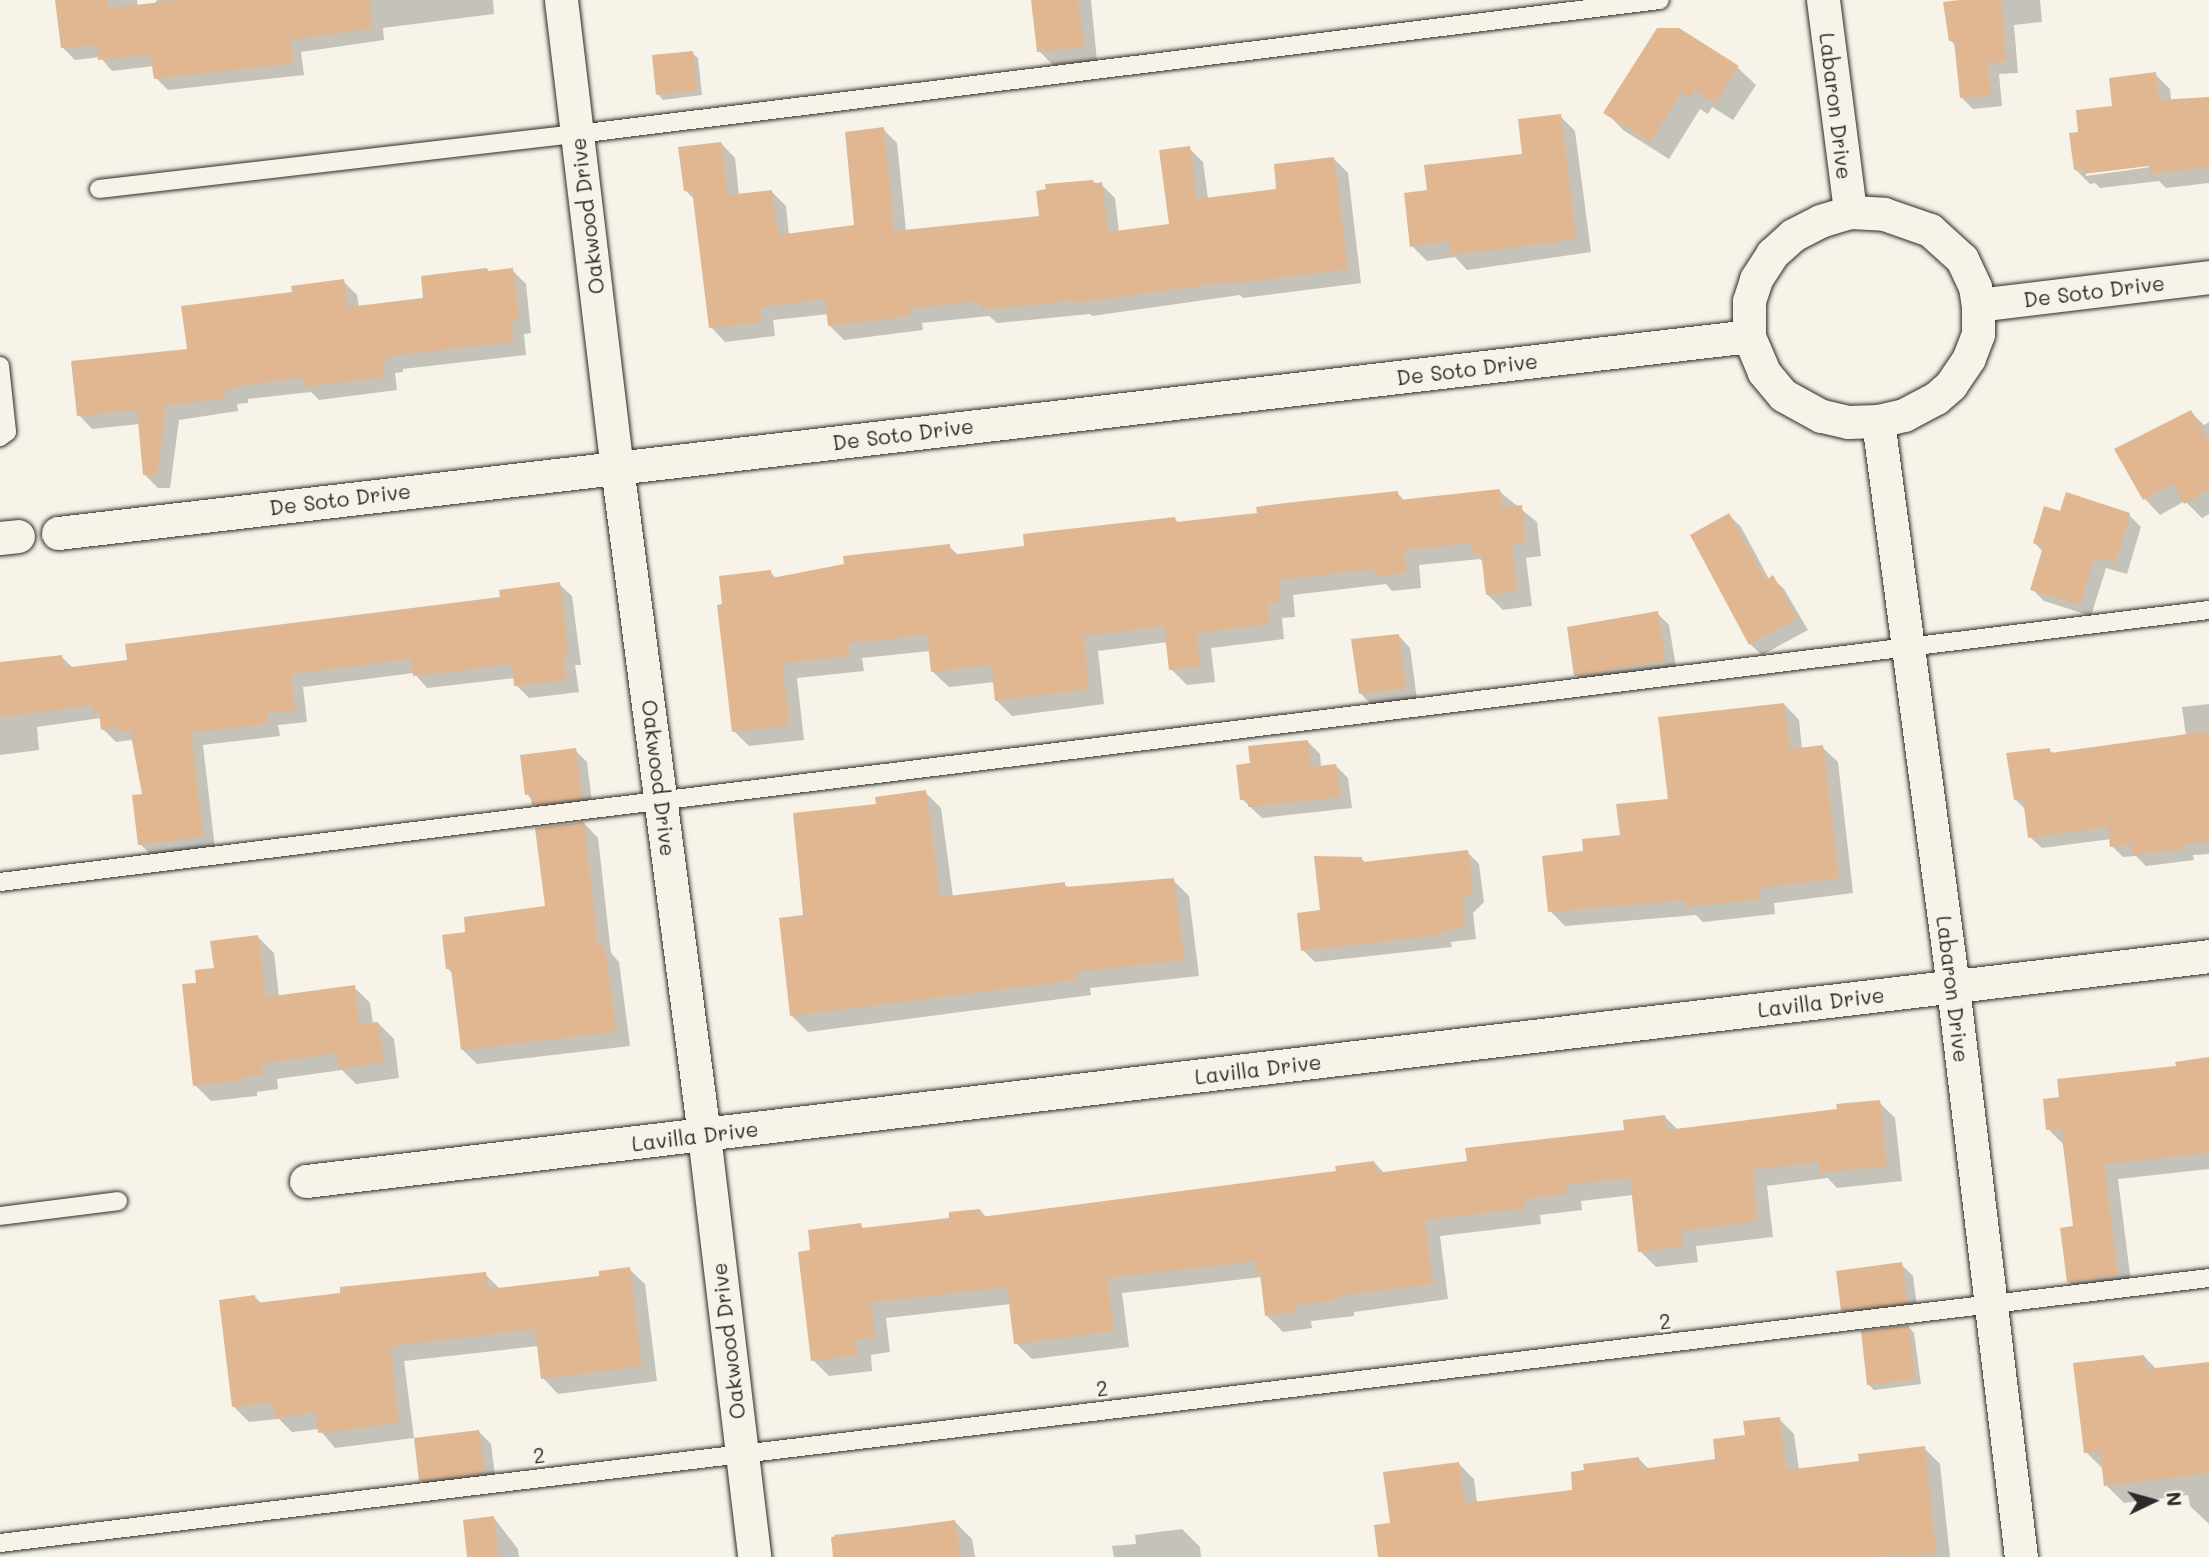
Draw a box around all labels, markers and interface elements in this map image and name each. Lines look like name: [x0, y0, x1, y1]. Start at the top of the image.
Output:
street label: Labaron Drive: [1815, 31, 1857, 181]
street label: Oakwood Drive: [565, 136, 609, 296]
street label: De Soto Drive: [2022, 270, 2166, 312]
street label: De Soto Drive: [1395, 348, 1539, 390]
street label: De Soto Drive: [831, 413, 975, 455]
street label: De Soto Drive: [268, 478, 412, 520]
street label: Oakwood Drive: [637, 698, 681, 858]
street label: Labaron Drive: [1932, 914, 1974, 1064]
street label: Lavilla Drive: [1756, 982, 1886, 1022]
street label: Lavilla Drive: [1193, 1049, 1323, 1089]
street label: Lavilla Drive: [630, 1116, 760, 1156]
street label: Oakwood Drive: [706, 1261, 750, 1421]
street label: 2: [1658, 1308, 1672, 1334]
street label: 2: [1095, 1375, 1109, 1401]
street label: 2: [532, 1442, 546, 1468]
north arrow: [2118, 1466, 2188, 1536]
text: N: [2161, 1491, 2187, 1507]

